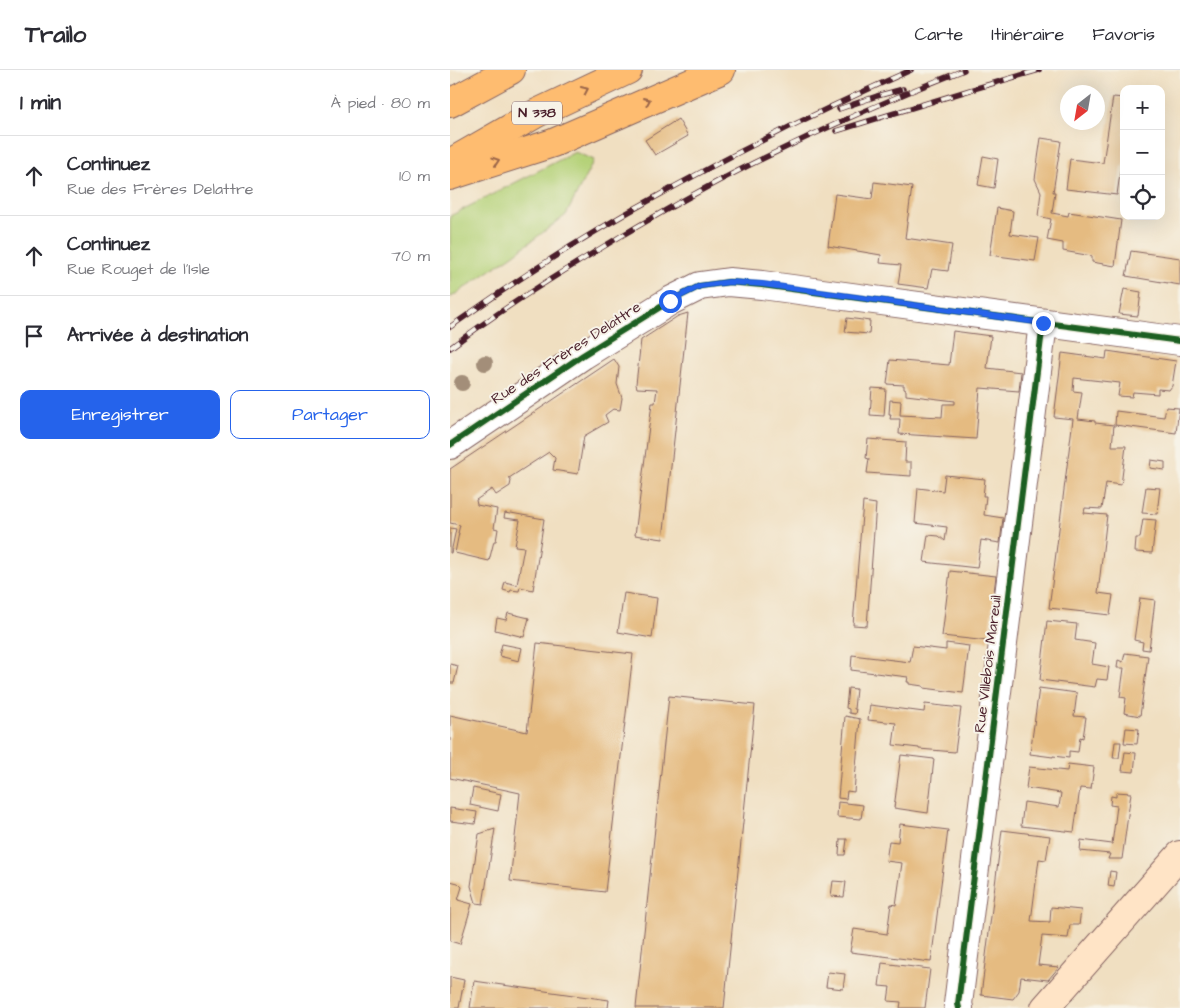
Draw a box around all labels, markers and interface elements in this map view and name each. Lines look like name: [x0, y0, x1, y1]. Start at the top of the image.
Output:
text: Trailo: [25, 18, 86, 52]
text: Carte: [914, 22, 963, 47]
text: Itinéraire: [991, 22, 1064, 47]
text: Favoris: [1092, 22, 1155, 47]
north arrow: [1060, 85, 1105, 130]
map controls: [1120, 85, 1165, 220]
button: +: [1120, 85, 1165, 130]
one-way arrow: [580, 86, 589, 97]
text: 1 min: [20, 88, 61, 117]
text: À pied · 80 m: [331, 92, 430, 114]
one-way arrow: [642, 97, 651, 108]
road number: N 338: [512, 102, 562, 124]
button: −: [1120, 130, 1165, 175]
text: Continuez: [67, 151, 150, 178]
one-way arrow: [492, 157, 500, 167]
icon: ahead: [20, 162, 48, 190]
text: 10 m: [399, 165, 430, 187]
button: locate: [1120, 175, 1165, 220]
text: Rue des Frères Delattre: [67, 178, 253, 200]
text: Continuez: [67, 231, 150, 258]
icon: ahead: [20, 242, 48, 270]
text: 70 m: [391, 245, 430, 267]
text: Rue Rouget de l'Isle: [67, 258, 210, 280]
route start: [659, 290, 682, 313]
street label: Rue des Frères Delattre: [487, 297, 645, 409]
route end: [1032, 312, 1055, 335]
icon: arrive: [20, 322, 48, 350]
text: Arrivée à destination: [67, 322, 248, 349]
button: Enregistrer: [20, 390, 220, 439]
button: Partager: [230, 390, 430, 439]
street label: Rue Villebois Mareuil: [969, 594, 1007, 734]

